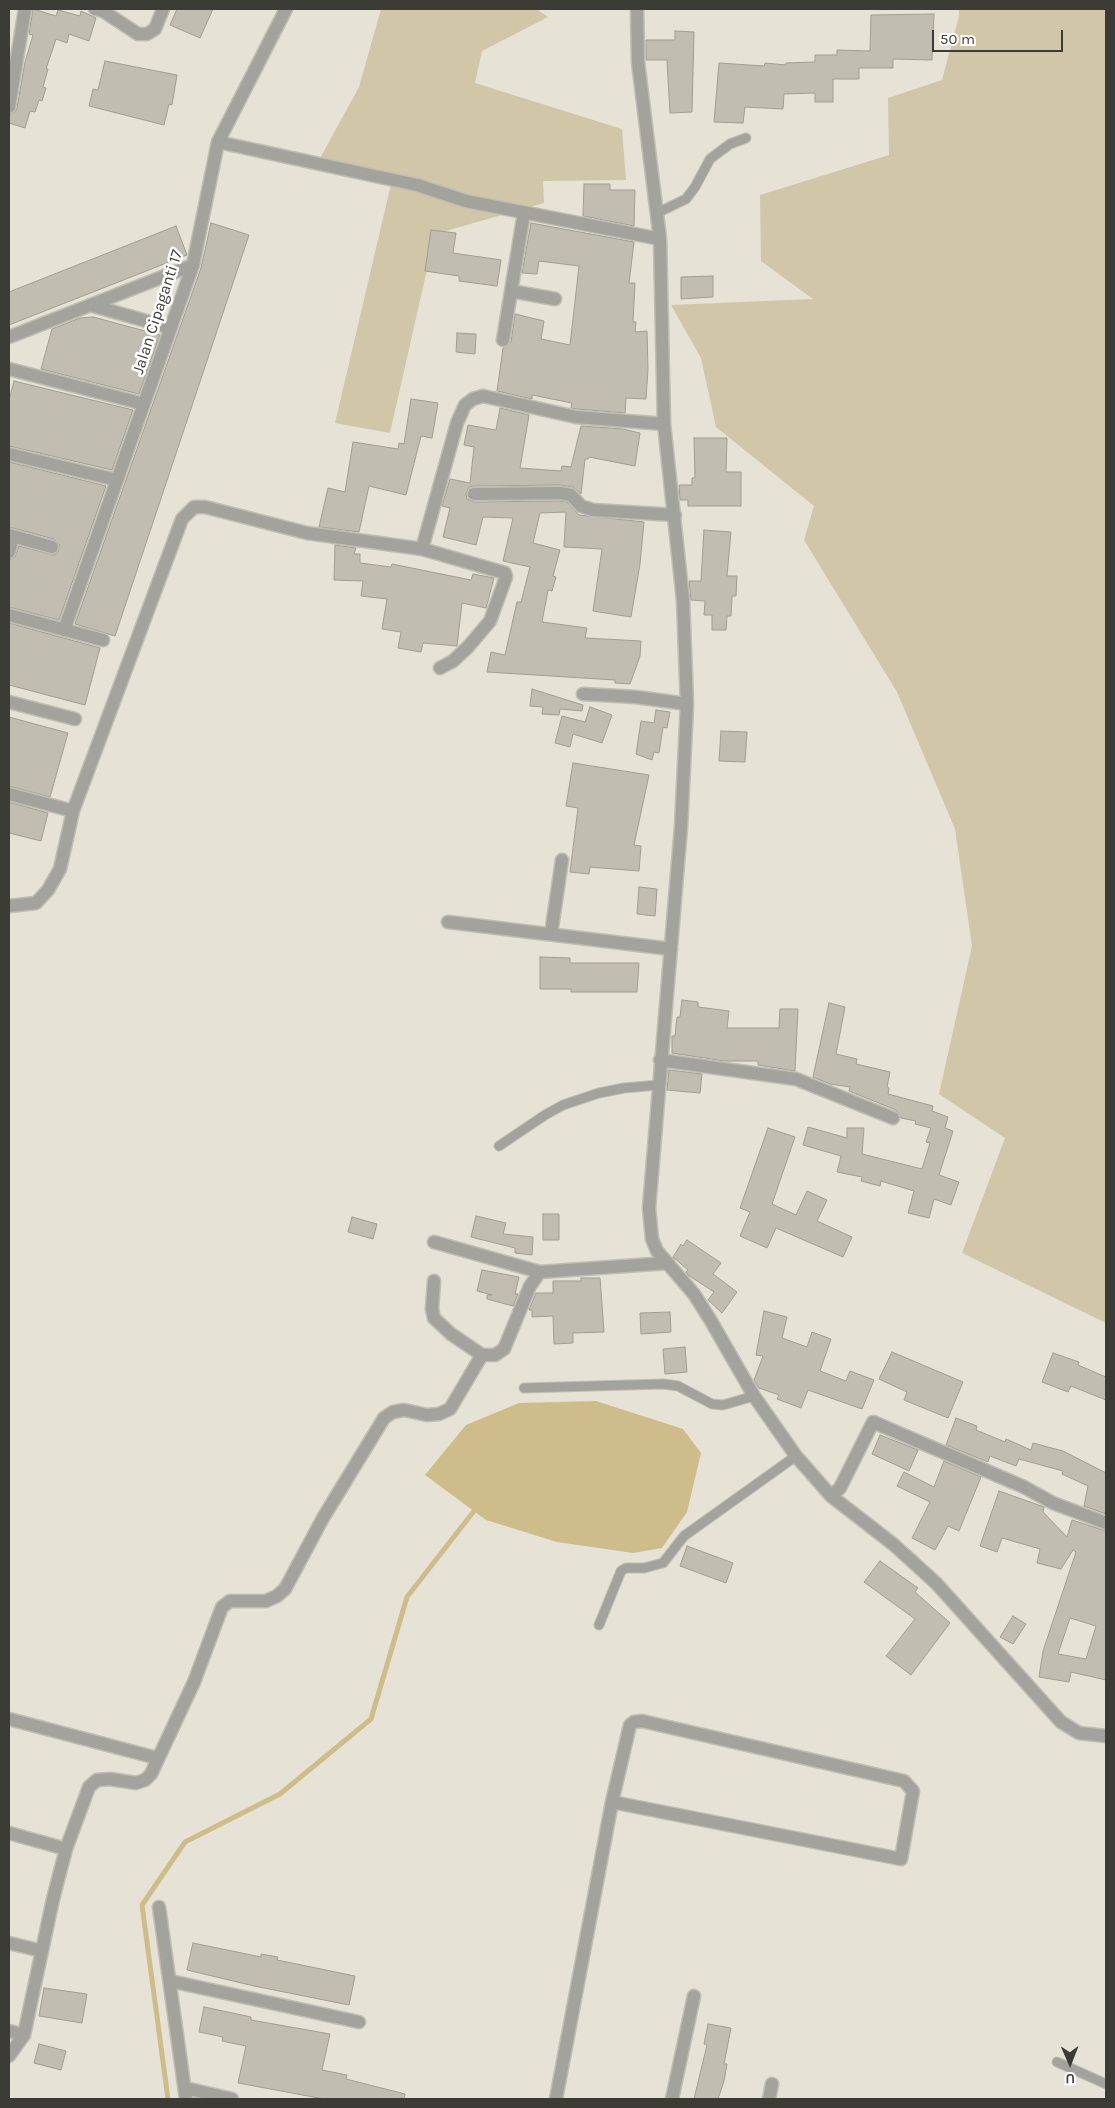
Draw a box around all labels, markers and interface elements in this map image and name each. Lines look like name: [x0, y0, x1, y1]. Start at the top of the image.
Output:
scale bar: [935, 20, 1066, 52]
text: 50 m: [940, 30, 975, 48]
street label: Jalan Cipaganti 17: [129, 247, 187, 377]
north arrow: [1045, 2038, 1095, 2088]
text: U: [1065, 2070, 1075, 2087]

